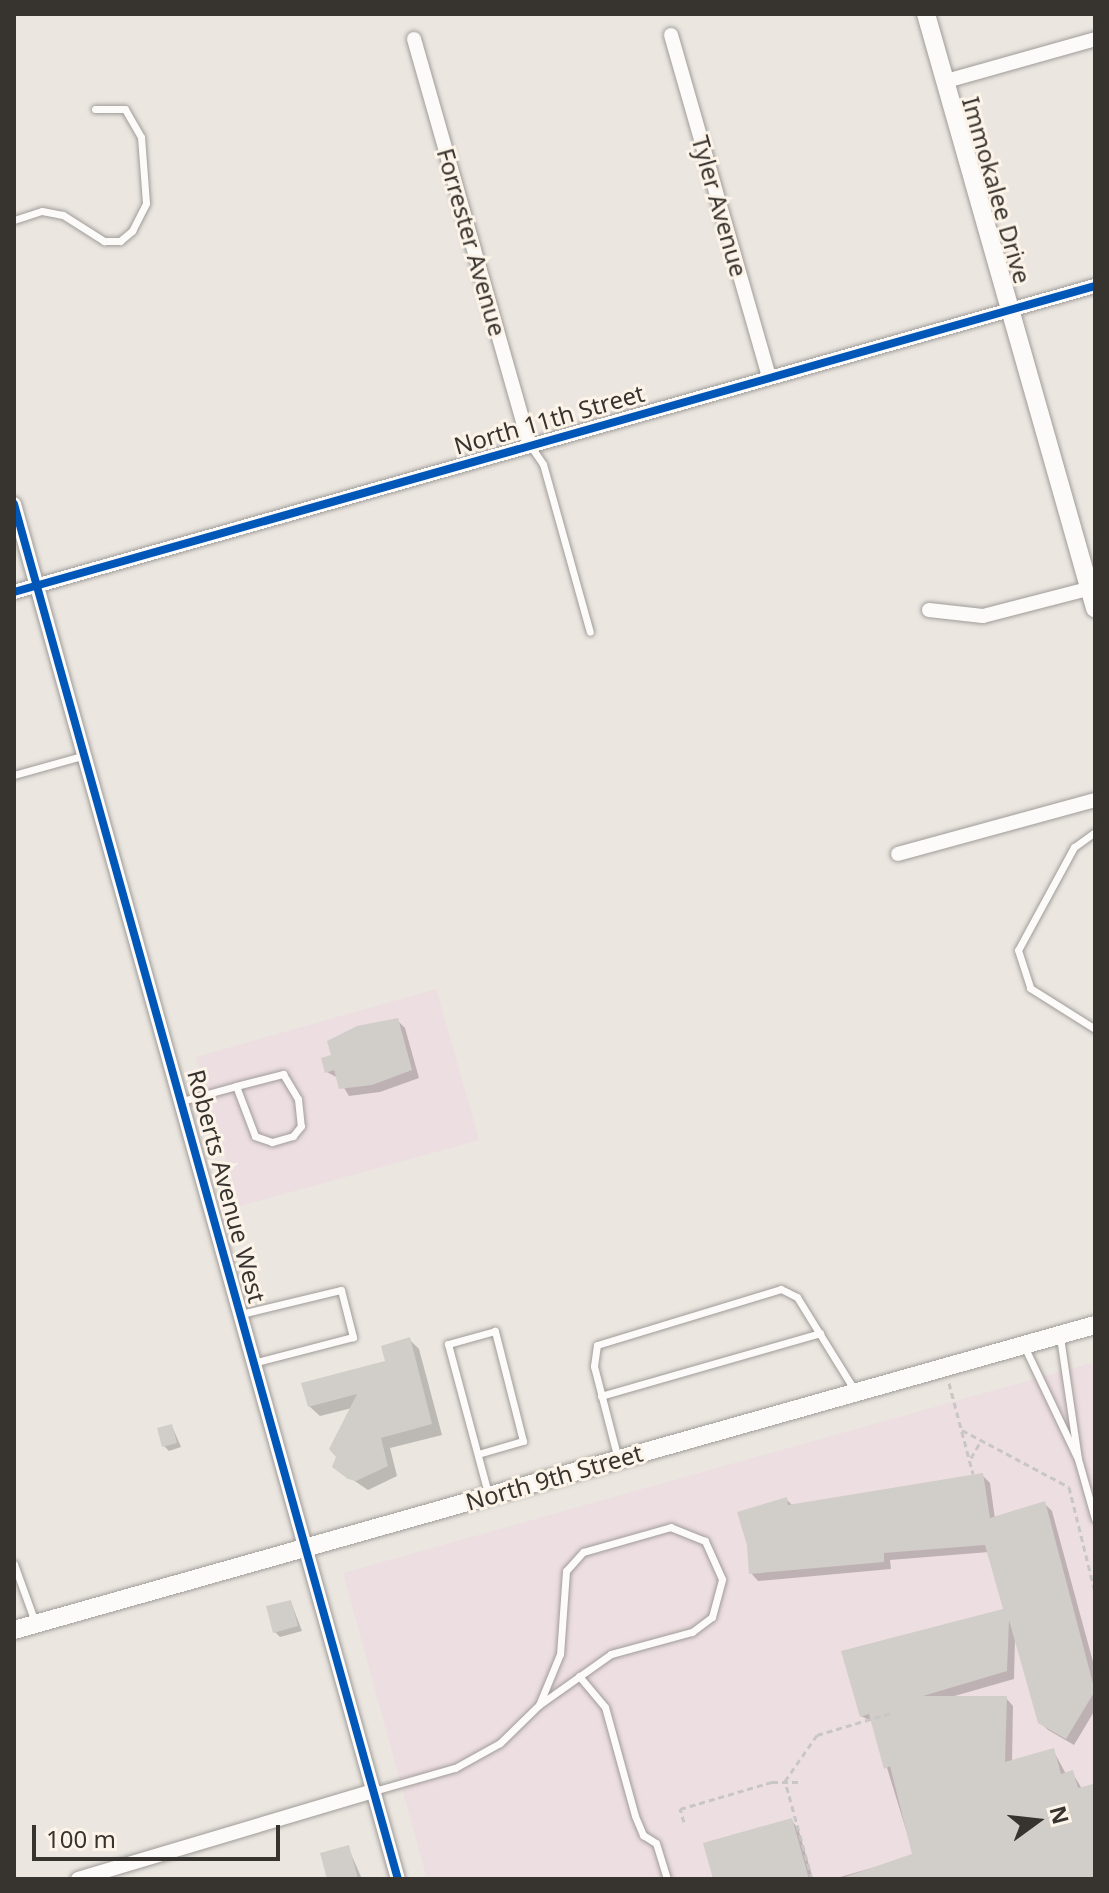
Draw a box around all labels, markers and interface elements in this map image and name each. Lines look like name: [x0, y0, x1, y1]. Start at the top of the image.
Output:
street label: Immokalee Drive: [957, 93, 1037, 287]
street label: Tyler Avenue: [686, 132, 754, 280]
street label: Forrester Avenue: [431, 145, 513, 339]
street label: North 11th Street: [451, 378, 647, 460]
street label: Roberts Avenue West: [182, 1066, 272, 1306]
street label: North 9th Street: [462, 1438, 646, 1516]
north arrow: [997, 1781, 1077, 1861]
text: N: [1043, 1802, 1077, 1827]
scale bar: [36, 1809, 284, 1859]
text: 100 m: [46, 1822, 116, 1855]

